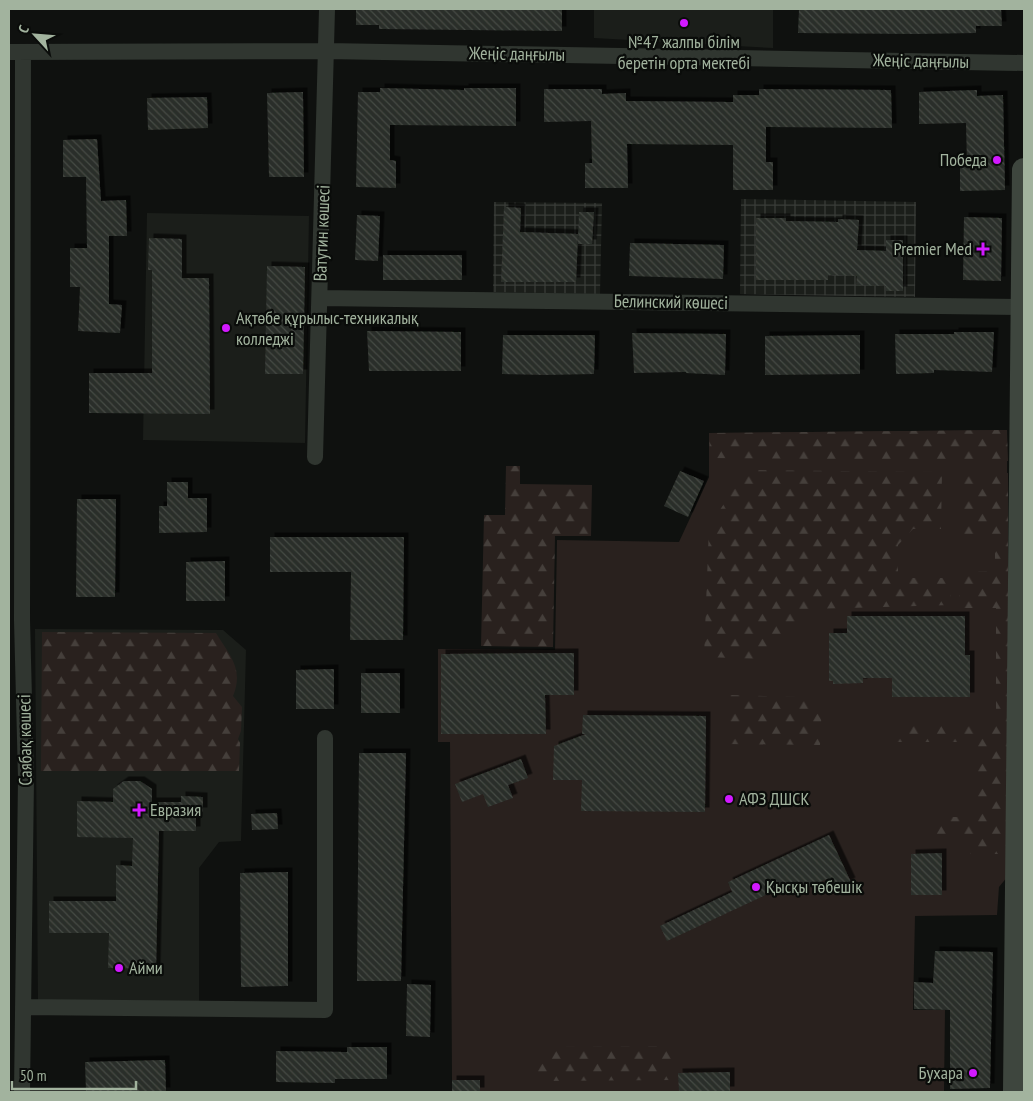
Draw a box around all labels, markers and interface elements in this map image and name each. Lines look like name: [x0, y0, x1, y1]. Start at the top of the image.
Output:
north arrow: [10, 10, 60, 60]
marker: №47 жалпы білім беретін орта мектебі: [678, 17, 690, 29]
text: С: [14, 22, 33, 36]
place label: №47 жалпы білім беретін орта мектебі: [618, 30, 750, 74]
street label: Жеңіс даңғылы: [468, 41, 565, 66]
street label: Жеңіс даңғылы: [872, 48, 969, 73]
place label: Победа: [940, 148, 987, 171]
marker: Победа: [991, 154, 1003, 166]
street label: Ватутин көшесі: [308, 184, 335, 282]
place label: Premier Med: [894, 237, 972, 260]
marker: Premier Med: [976, 242, 990, 256]
street label: Белинский көшесі: [614, 289, 728, 314]
place label: Ақтөбе құрылыс-техникалық колледжі: [236, 306, 419, 350]
marker: Ақтөбе құрылыс-техникалық колледжі: [220, 322, 232, 334]
street label: Саябақ көшесі: [12, 694, 37, 786]
place label: АФЗ ДШСК: [739, 787, 809, 810]
marker: АФЗ ДШСК: [723, 793, 735, 805]
place label: Евразия: [150, 798, 201, 821]
marker: Евразия: [132, 803, 146, 817]
place label: Қысқы төбешік: [766, 875, 862, 898]
marker: Қысқы төбешік: [750, 881, 762, 893]
place label: Айми: [129, 956, 163, 979]
marker: Айми: [113, 962, 125, 974]
scale bar: [12, 1058, 136, 1090]
place label: Бухара: [919, 1061, 963, 1084]
text: 50 m: [20, 1066, 46, 1085]
marker: Бухара: [967, 1067, 979, 1079]

